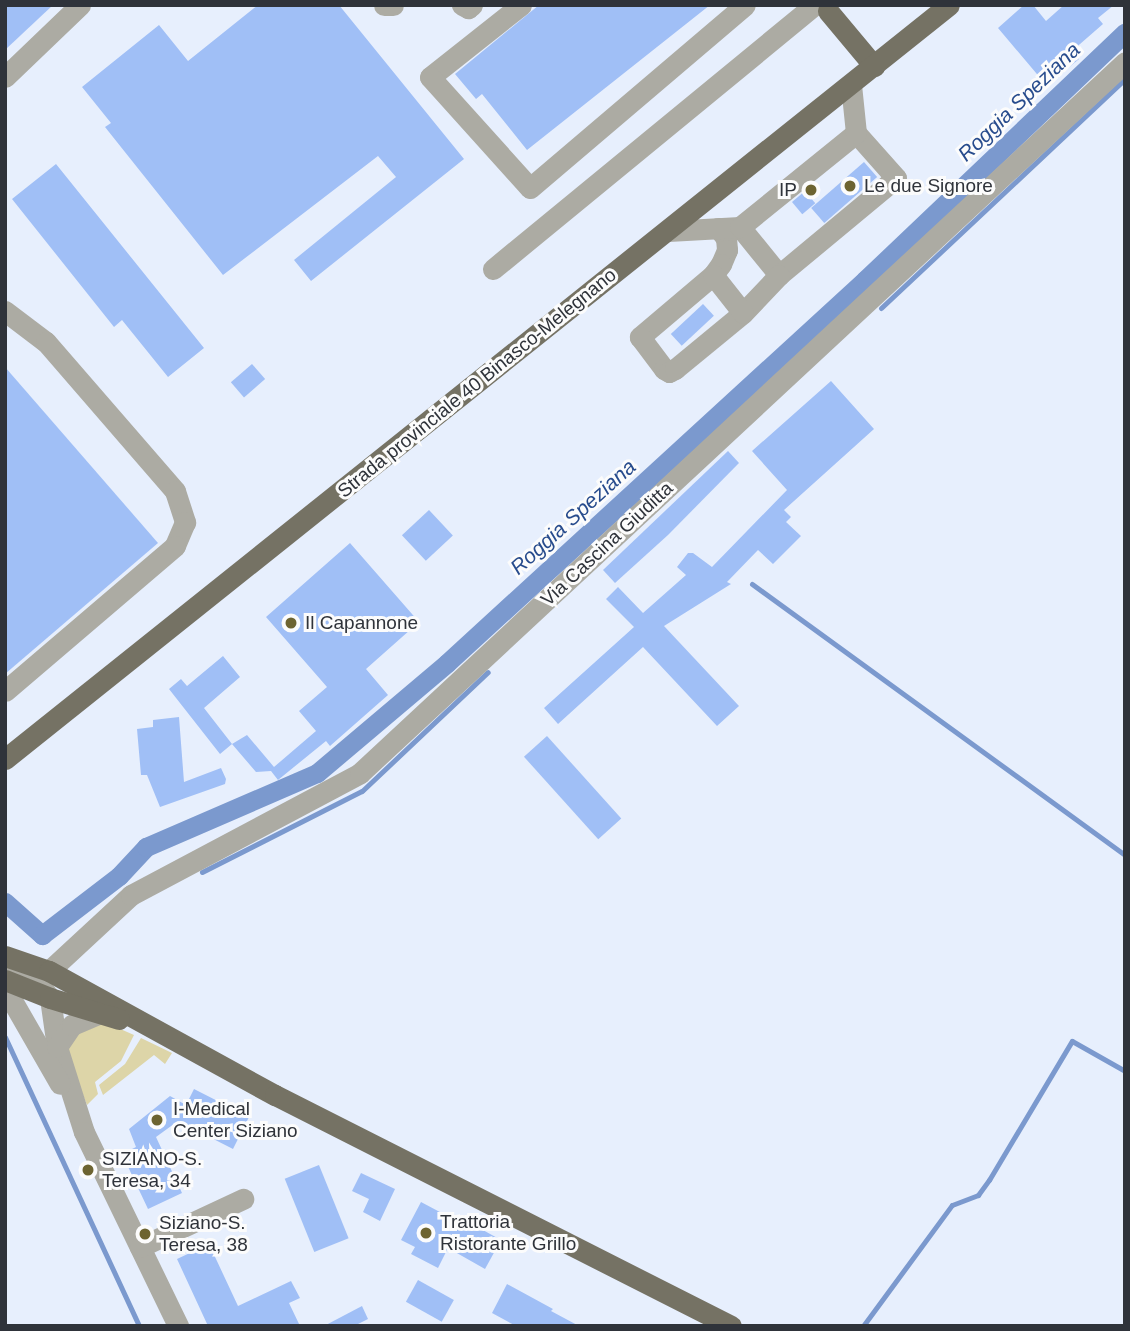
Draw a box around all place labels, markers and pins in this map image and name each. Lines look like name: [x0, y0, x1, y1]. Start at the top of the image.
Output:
place label: Le due Signore: [864, 175, 993, 197]
marker: Le due Signore: [842, 178, 858, 194]
place label: IP: [779, 179, 797, 201]
marker: IP: [803, 182, 819, 198]
place label: Il Capannone: [305, 612, 418, 634]
marker: Il Capannone: [283, 615, 299, 631]
place label: I-Medical Center Siziano: [173, 1098, 298, 1142]
marker: I-Medical Center Siziano: [147, 1110, 167, 1130]
place label: SIZIANO-S. Teresa, 34: [102, 1148, 202, 1192]
marker: SIZIANO-S. Teresa, 34: [80, 1162, 96, 1178]
place label: Trattoria Ristorante Grillo: [440, 1211, 576, 1255]
place label: Siziano-S. Teresa, 38: [159, 1212, 248, 1256]
marker: Trattoria Ristorante Grillo: [418, 1225, 434, 1241]
marker: Siziano-S. Teresa, 38: [137, 1226, 153, 1242]

